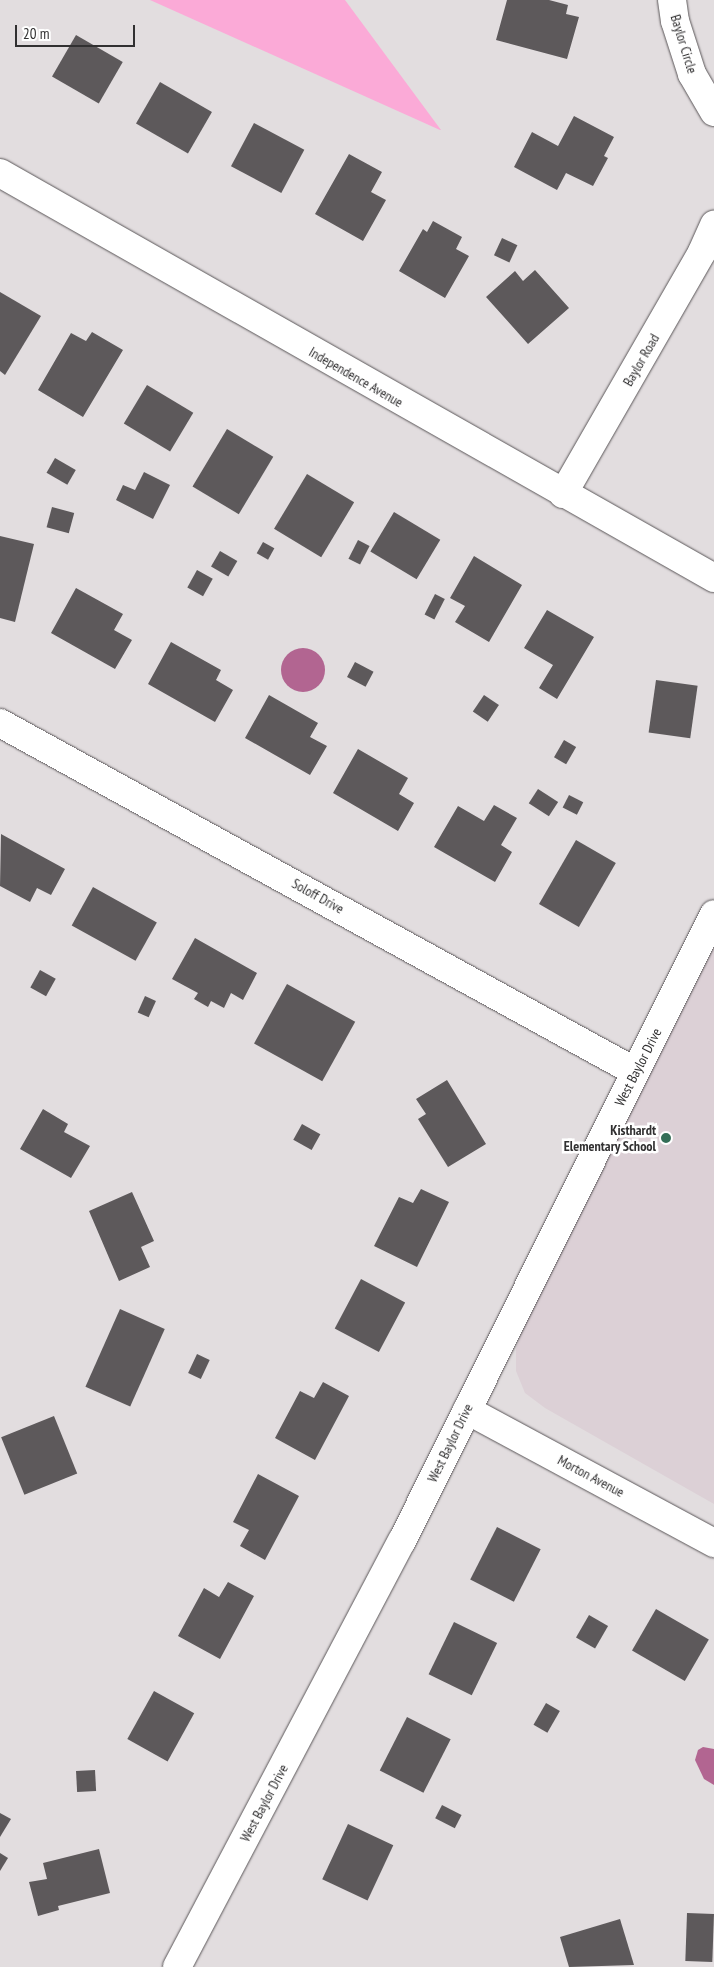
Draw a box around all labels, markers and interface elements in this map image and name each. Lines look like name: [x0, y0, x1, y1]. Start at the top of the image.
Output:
street label: Baylor Circle: [667, 12, 701, 76]
scale bar: [18, 15, 138, 47]
text: 20 m: [23, 24, 49, 43]
street label: Baylor Road: [619, 331, 663, 389]
street label: Independence Avenue: [306, 343, 406, 411]
street label: Soloff Drive: [289, 875, 347, 917]
street label: West Baylor Drive: [611, 1025, 665, 1109]
place label: Kisthardt Elementary School: [563, 1122, 656, 1154]
marker: Kisthardt Elementary School: [660, 1132, 672, 1144]
street label: West Baylor Drive: [424, 1401, 476, 1485]
street label: Morton Avenue: [555, 1451, 627, 1501]
street label: West Baylor Drive: [237, 1761, 291, 1845]

